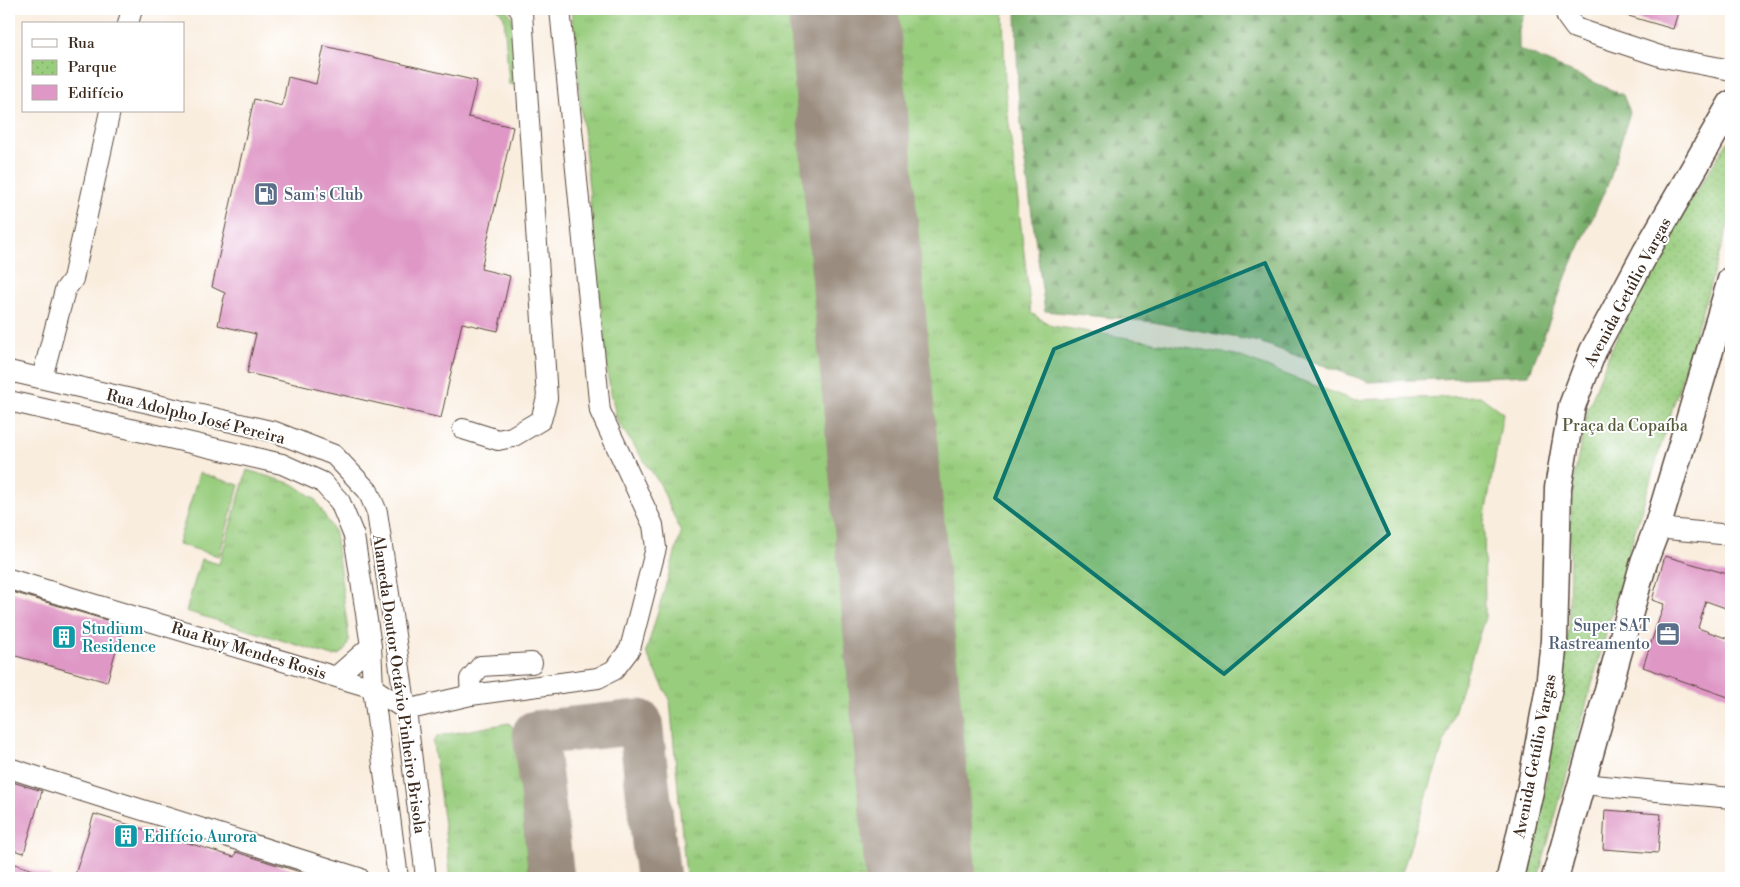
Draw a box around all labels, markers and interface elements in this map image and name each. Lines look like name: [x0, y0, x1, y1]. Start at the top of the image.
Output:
legend: [22, 22, 185, 112]
text: Rua: [68, 34, 95, 53]
text: Parque: [68, 58, 117, 77]
text: Edifício: [68, 84, 124, 103]
fuel station icon: Sam's Club: [253, 181, 279, 207]
place label: Sam's Club: [284, 185, 363, 205]
street label: Avenida Getúlio Vargas: [1579, 214, 1676, 372]
street label: Rua Adolpho José Pereira: [104, 385, 288, 449]
park label: Praça da Copaíba: [1562, 416, 1689, 436]
street label: Alameda Doutor Octávio Pinheiro Brisola: [368, 532, 430, 836]
place label: Super SAT Rastreamento: [1549, 616, 1650, 654]
street label: Rua Ruy Mendes Rosis: [169, 618, 329, 684]
place label: Studium Residence: [82, 619, 156, 657]
office icon: Super SAT Rastreamento: [1655, 621, 1681, 647]
building icon: Studium Residence: [51, 624, 77, 650]
street label: Avenida Getúlio Vargas: [1509, 673, 1561, 841]
building icon: Edifício Aurora: [113, 823, 139, 849]
place label: Edifício Aurora: [144, 827, 258, 847]

